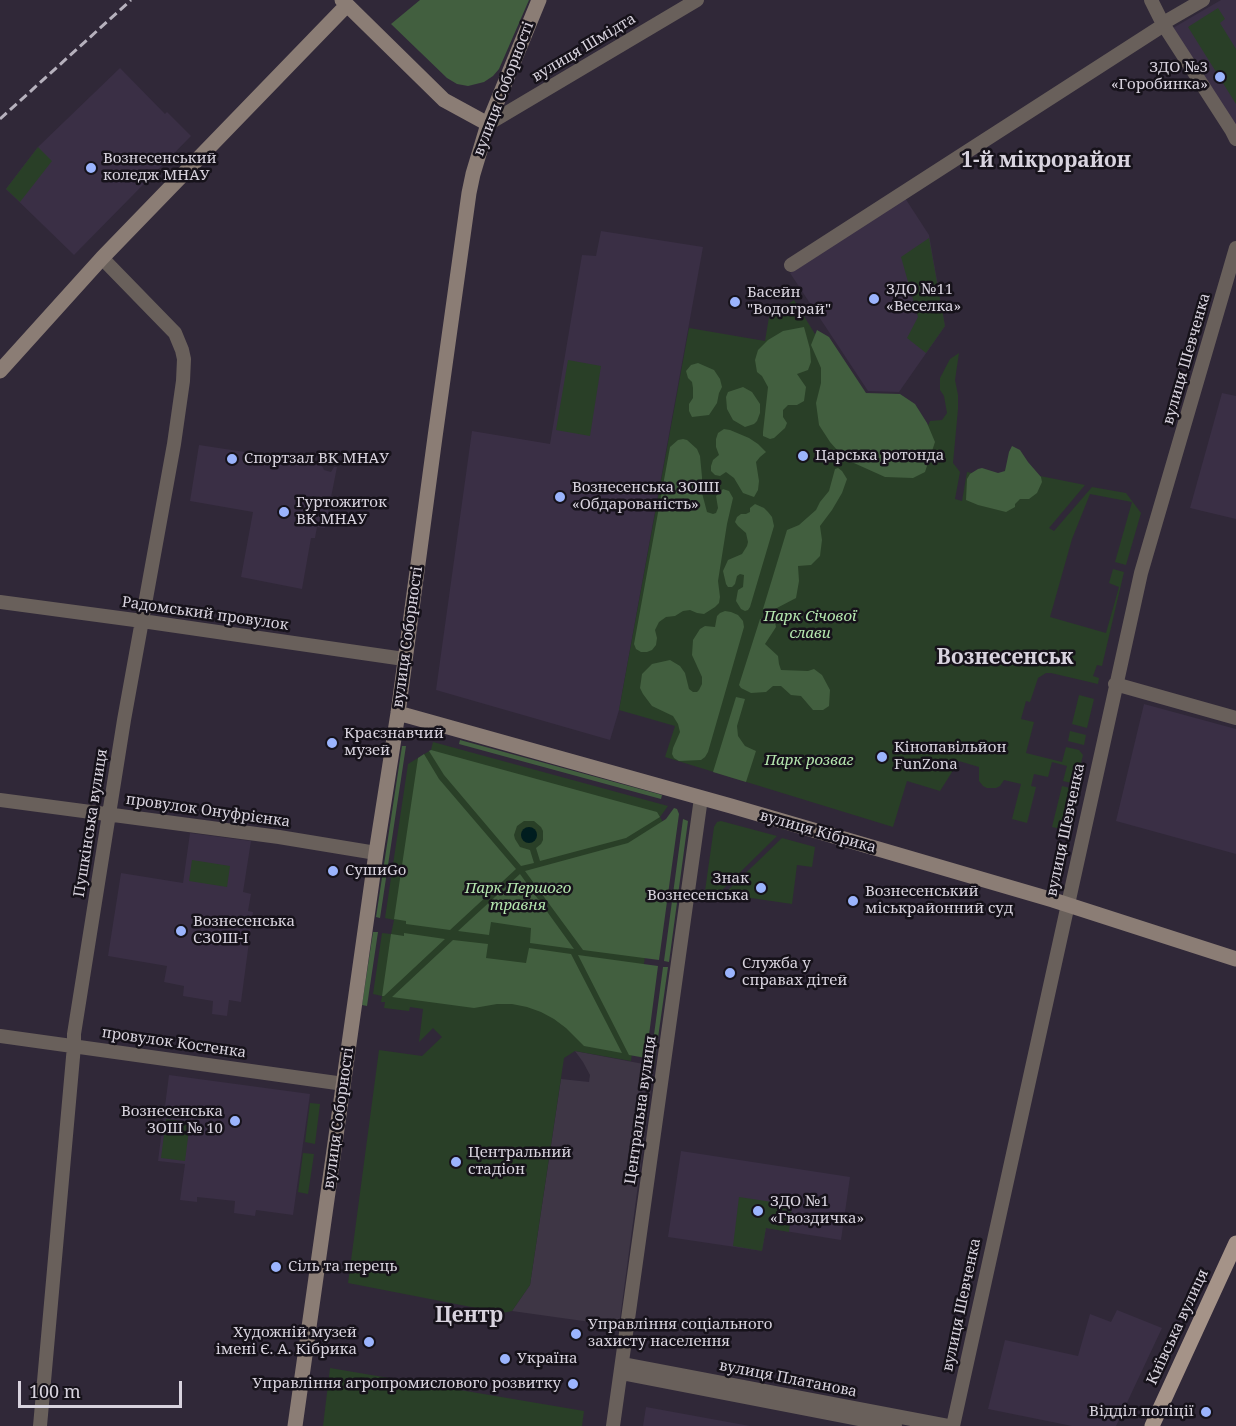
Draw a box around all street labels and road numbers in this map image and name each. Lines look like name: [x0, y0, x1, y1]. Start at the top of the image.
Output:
street label: вулиця Шмідта: [529, 10, 639, 86]
street label: вулиця Соборності: [470, 19, 538, 159]
street label: вулиця Шевченка: [1160, 291, 1214, 427]
street label: вулиця Соборності: [389, 565, 427, 709]
street label: Радомський провулок: [120, 593, 290, 635]
street label: Пушкінська вулиця: [70, 748, 112, 898]
street label: вулиця Шевченка: [1043, 762, 1089, 898]
street label: провулок Онуфрієнка: [125, 791, 291, 831]
street label: вулиця Кібрика: [758, 807, 878, 857]
street label: провулок Костенка: [101, 1024, 247, 1062]
street label: Центральна вулиця: [622, 1034, 660, 1186]
street label: вулиця Соборності: [320, 1046, 358, 1190]
street label: вулиця Шевченка: [939, 1237, 985, 1373]
street label: Київська вулиця: [1143, 1266, 1213, 1388]
street label: вулиця Платанова: [718, 1357, 858, 1401]

